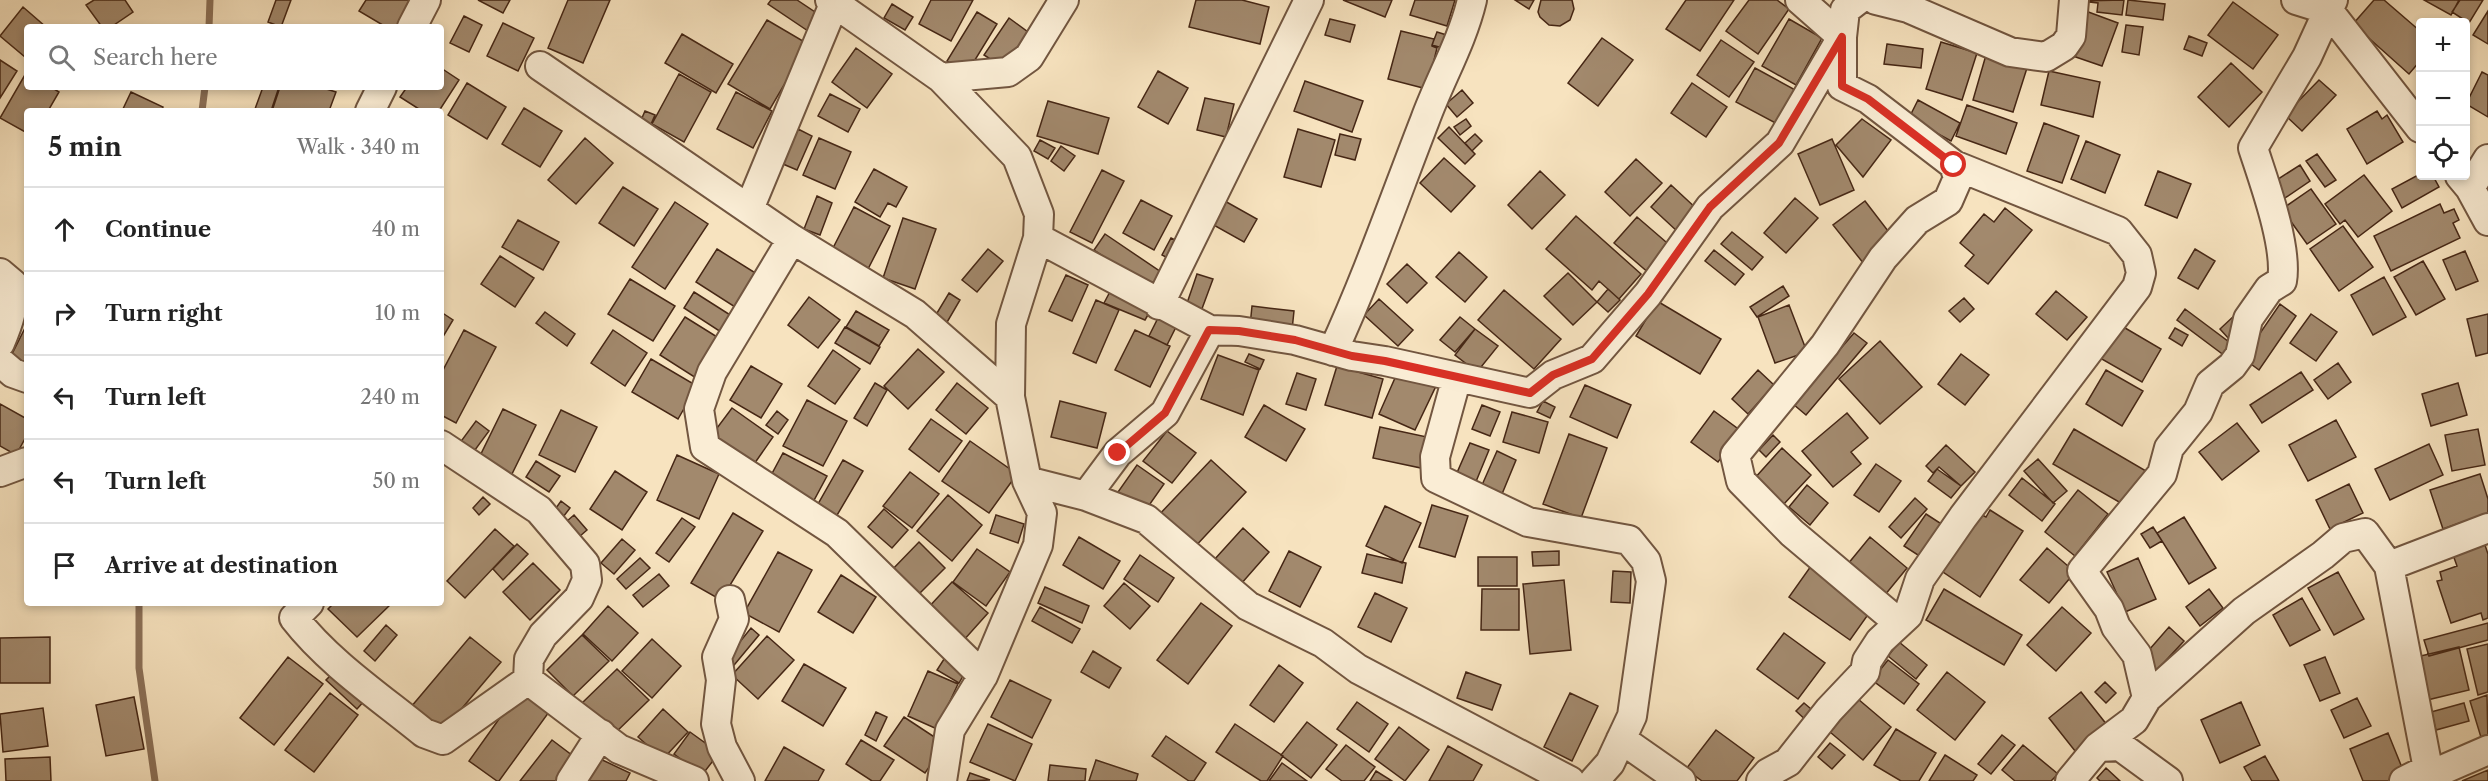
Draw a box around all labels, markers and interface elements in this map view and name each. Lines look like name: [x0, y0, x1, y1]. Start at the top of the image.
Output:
map controls: [2416, 18, 2470, 180]
button: +: [2416, 18, 2470, 72]
search box: [24, 24, 444, 90]
icon: search: [45, 41, 78, 74]
text: Search here: [93, 44, 218, 71]
button: −: [2416, 72, 2470, 126]
button: locate: [2416, 126, 2470, 180]
text: 5 min: [48, 131, 122, 163]
text: Walk · 340 m: [297, 135, 420, 159]
route start: [1940, 151, 1966, 177]
icon: ahead: [48, 213, 81, 246]
text: Continue: [105, 216, 211, 243]
text: 40 m: [372, 217, 420, 241]
icon: right: [48, 297, 81, 330]
text: Turn right: [105, 300, 223, 327]
text: 10 m: [375, 301, 420, 325]
icon: left: [48, 381, 81, 414]
text: Turn left: [105, 384, 206, 411]
text: 240 m: [360, 385, 420, 409]
route end: [1104, 439, 1130, 465]
icon: left: [48, 465, 81, 498]
text: Turn left: [105, 468, 206, 495]
text: 50 m: [373, 469, 420, 493]
icon: arrive: [48, 549, 81, 582]
text: Arrive at destination: [105, 552, 338, 579]

